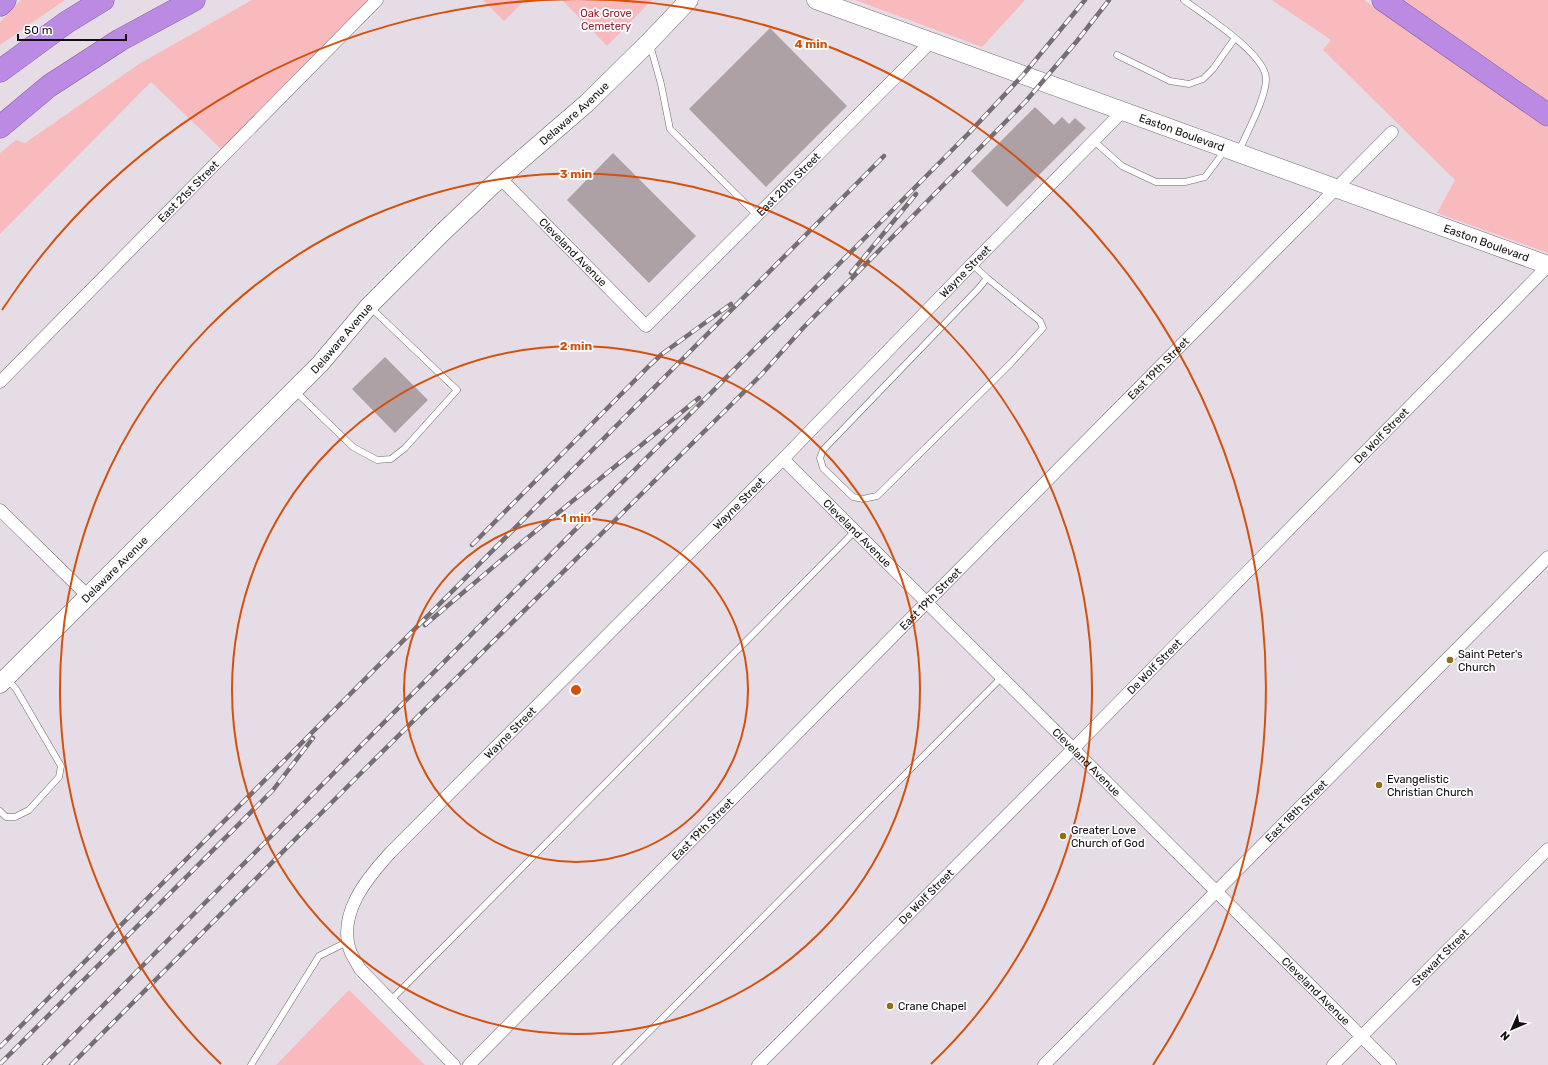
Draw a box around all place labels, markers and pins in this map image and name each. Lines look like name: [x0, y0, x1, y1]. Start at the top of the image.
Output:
place label: Saint Peter's Church: [1458, 648, 1523, 674]
marker: Saint Peter's Church: [1445, 655, 1455, 665]
centre of rings: [569, 683, 583, 697]
place label: Evangelistic Christian Church: [1387, 773, 1473, 799]
marker: Evangelistic Christian Church: [1374, 780, 1384, 790]
place label: Greater Love Church of God: [1071, 824, 1144, 850]
marker: Greater Love Church of God: [1058, 831, 1068, 841]
place label: Crane Chapel: [898, 1000, 967, 1013]
marker: Crane Chapel: [885, 1001, 895, 1011]

